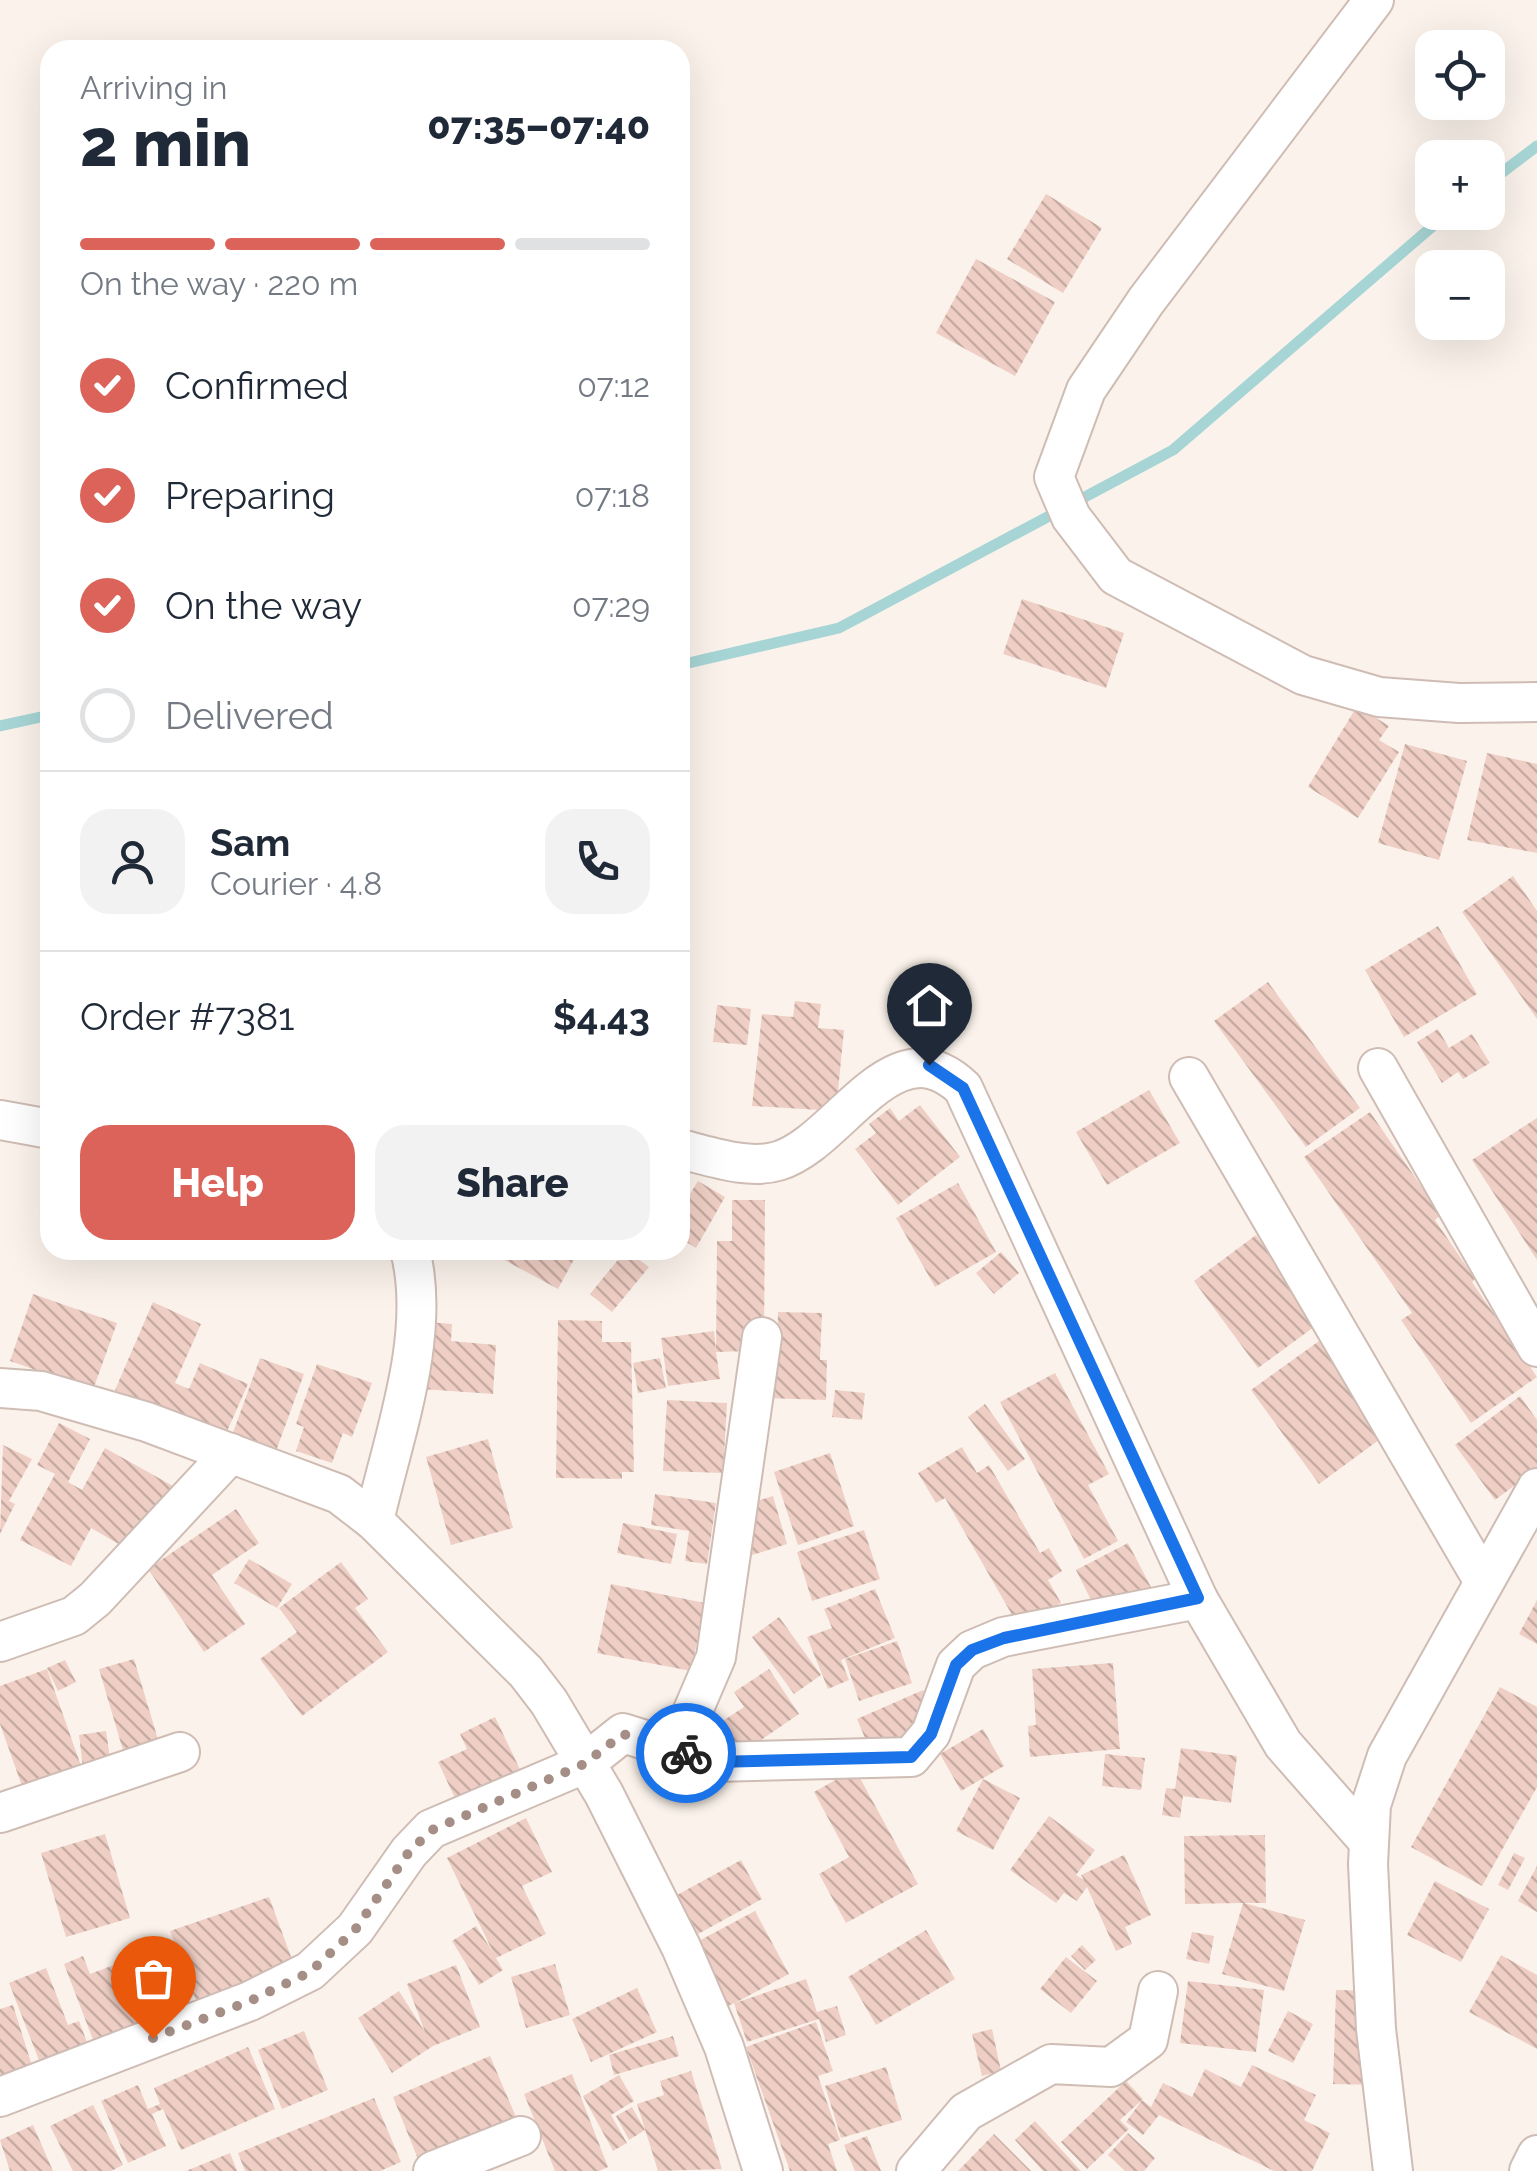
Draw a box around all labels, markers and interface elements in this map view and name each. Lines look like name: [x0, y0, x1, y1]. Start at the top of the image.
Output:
map controls: [1415, 30, 1505, 340]
button: locate: [1415, 30, 1505, 120]
text: Arriving in: [80, 69, 227, 106]
text: 07:35–07:40: [427, 103, 650, 148]
text: 2 min: [80, 105, 251, 181]
button: +: [1415, 140, 1505, 230]
button: −: [1415, 250, 1505, 340]
text: On the way · 220 m: [80, 265, 358, 302]
icon: check: [80, 358, 135, 413]
text: Confirmed: [165, 363, 349, 408]
text: 07:12: [577, 367, 650, 404]
icon: check: [80, 468, 135, 523]
text: Preparing: [165, 473, 335, 518]
text: 07:18: [575, 477, 650, 514]
icon: check: [80, 578, 135, 633]
text: On the way: [165, 583, 362, 628]
text: 07:29: [572, 587, 650, 624]
text: Delivered: [165, 693, 334, 738]
button: person: [80, 809, 185, 914]
button: phone: [545, 809, 650, 914]
text: Sam: [210, 820, 290, 865]
text: Courier · 4.8: [210, 865, 382, 902]
pin: [887, 963, 972, 1066]
icon: home: [902, 978, 957, 1033]
text: Order #7381: [80, 994, 295, 1039]
text: $4.43: [553, 994, 650, 1039]
button: Help: [80, 1125, 355, 1240]
button: Share: [375, 1125, 650, 1240]
courier: [636, 1703, 736, 1803]
icon: bike: [659, 1726, 714, 1781]
pin: [111, 1936, 196, 2039]
icon: bag: [126, 1951, 181, 2006]

